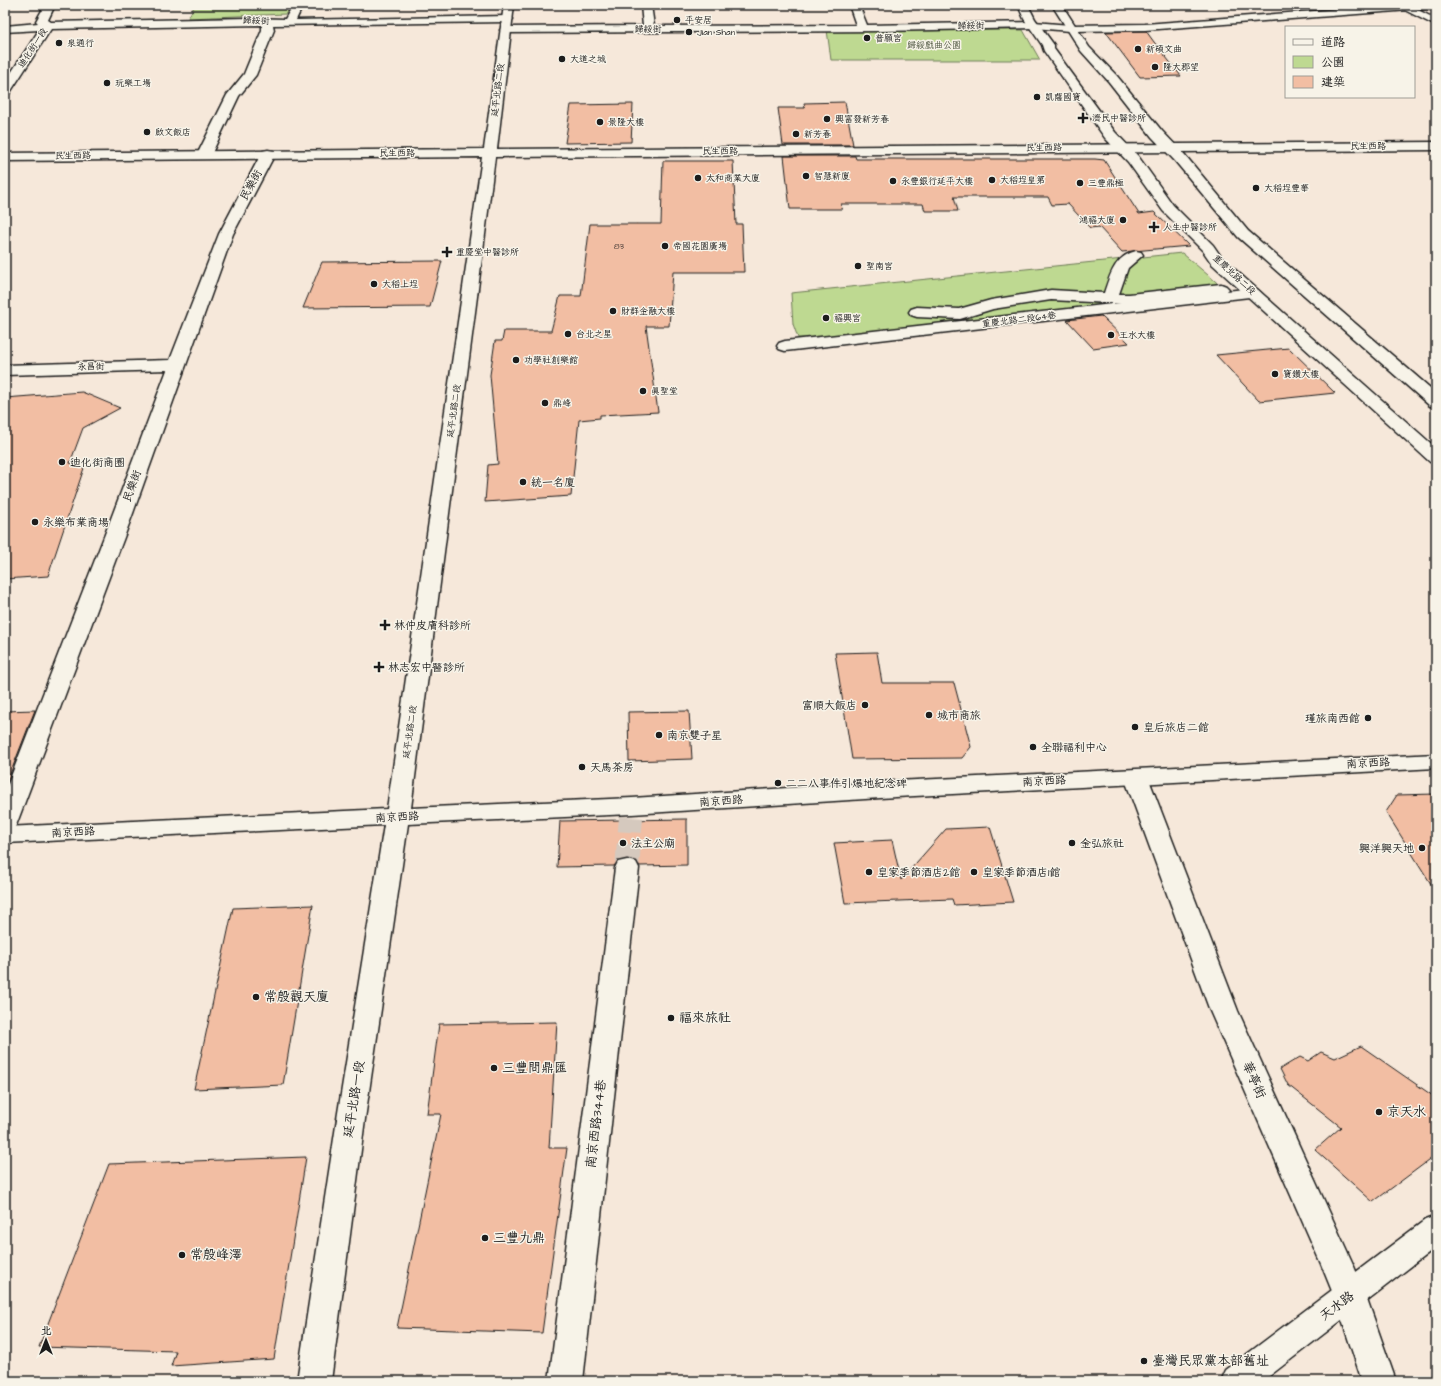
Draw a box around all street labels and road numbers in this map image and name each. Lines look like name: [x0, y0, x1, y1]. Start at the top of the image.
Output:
street label: 歸綏街: [242, 14, 270, 28]
street label: 歸綏街: [957, 19, 985, 33]
street label: 歸綏街: [634, 23, 662, 36]
street label: 迪化街一段: [15, 26, 51, 70]
street label: 延平北路二段: [488, 62, 508, 118]
street label: 民生西路: [1350, 140, 1386, 153]
street label: 民生西路: [1026, 141, 1062, 155]
street label: 民生西路: [702, 145, 738, 158]
street label: 民生西路: [379, 147, 415, 160]
street label: 民生西路: [55, 149, 91, 163]
street label: 民樂街: [236, 166, 266, 203]
street label: 重慶北路二段: [1210, 252, 1258, 298]
street label: 重慶北路二段64巷: [981, 309, 1057, 331]
street label: 永昌街: [77, 360, 105, 374]
street label: 延平北路二段: [444, 383, 464, 439]
street label: 民樂街: [119, 467, 145, 504]
street label: 延平北路二段: [400, 704, 420, 760]
street label: 南京西路: [1346, 754, 1390, 772]
street label: 南京西路: [1022, 772, 1066, 790]
street label: 南京西路: [699, 792, 743, 810]
street label: 南京西路: [375, 808, 419, 826]
street label: 南京西路: [51, 823, 95, 841]
street label: 延平北路一段: [339, 1059, 369, 1139]
street label: 華亭街: [1238, 1059, 1270, 1101]
street label: 南京西路344巷: [582, 1079, 610, 1169]
street label: 天水路: [1316, 1287, 1358, 1325]

